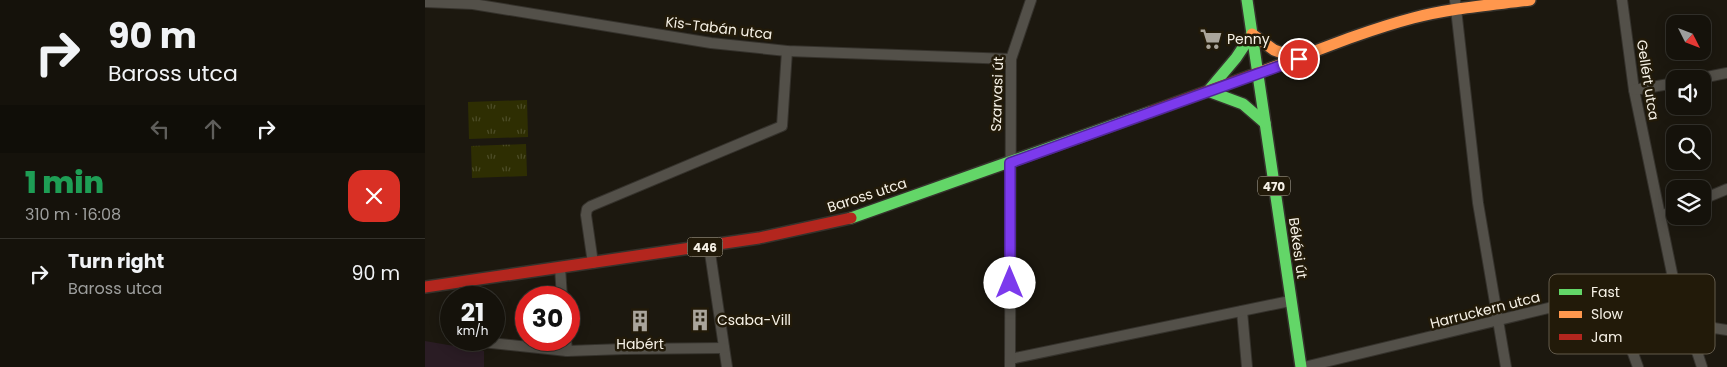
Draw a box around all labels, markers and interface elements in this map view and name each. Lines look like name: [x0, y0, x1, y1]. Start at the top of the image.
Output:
text: 90 m: [108, 11, 197, 60]
street label: Kis-Tabán utca: [664, 12, 774, 44]
north arrow: [1666, 15, 1711, 60]
map controls: [1666, 15, 1711, 225]
icon: right: [25, 20, 90, 85]
supermarket icon: Penny: [1198, 26, 1224, 52]
place label: Penny: [1227, 29, 1270, 49]
pin: [1278, 38, 1320, 80]
street label: Gellért utca: [1632, 38, 1664, 122]
icon: arrive: [1285, 45, 1313, 73]
street label: Szarvasi út: [986, 56, 1008, 132]
text: Baross utca: [108, 58, 238, 89]
button: sound: [1666, 70, 1711, 115]
icon: left: [146, 115, 174, 143]
icon: ahead: [199, 115, 227, 143]
icon: right: [252, 115, 280, 143]
button: search: [1666, 125, 1711, 170]
text: 1 min: [25, 161, 104, 204]
button: close: [348, 170, 400, 222]
street label: Baross utca: [825, 173, 909, 217]
road number: 470: [1258, 177, 1290, 196]
button: layers: [1666, 180, 1711, 225]
text: 310 m · 16:08: [25, 203, 121, 226]
street label: Békési út: [1284, 216, 1312, 280]
road number: 446: [687, 238, 723, 256]
text: Turn right: [68, 248, 164, 275]
position arrow: [983, 256, 1035, 308]
icon: right: [25, 260, 53, 288]
text: 90 m: [351, 260, 400, 287]
legend: [1549, 274, 1715, 354]
text: Baross utca: [68, 277, 162, 300]
text: Fast: [1591, 282, 1620, 302]
speed limit sign: 30: [515, 286, 580, 351]
street label: Harruckern utca: [1428, 287, 1542, 333]
text: 21: [461, 295, 484, 330]
text: Slow: [1591, 304, 1624, 324]
building icon: Csaba-Vill: [687, 307, 713, 333]
building icon: Habért: [627, 308, 653, 334]
place label: Csaba-Vill: [717, 310, 791, 330]
text: km/h: [457, 322, 488, 339]
text: Jam: [1591, 327, 1622, 347]
place label: Habért: [616, 334, 664, 354]

